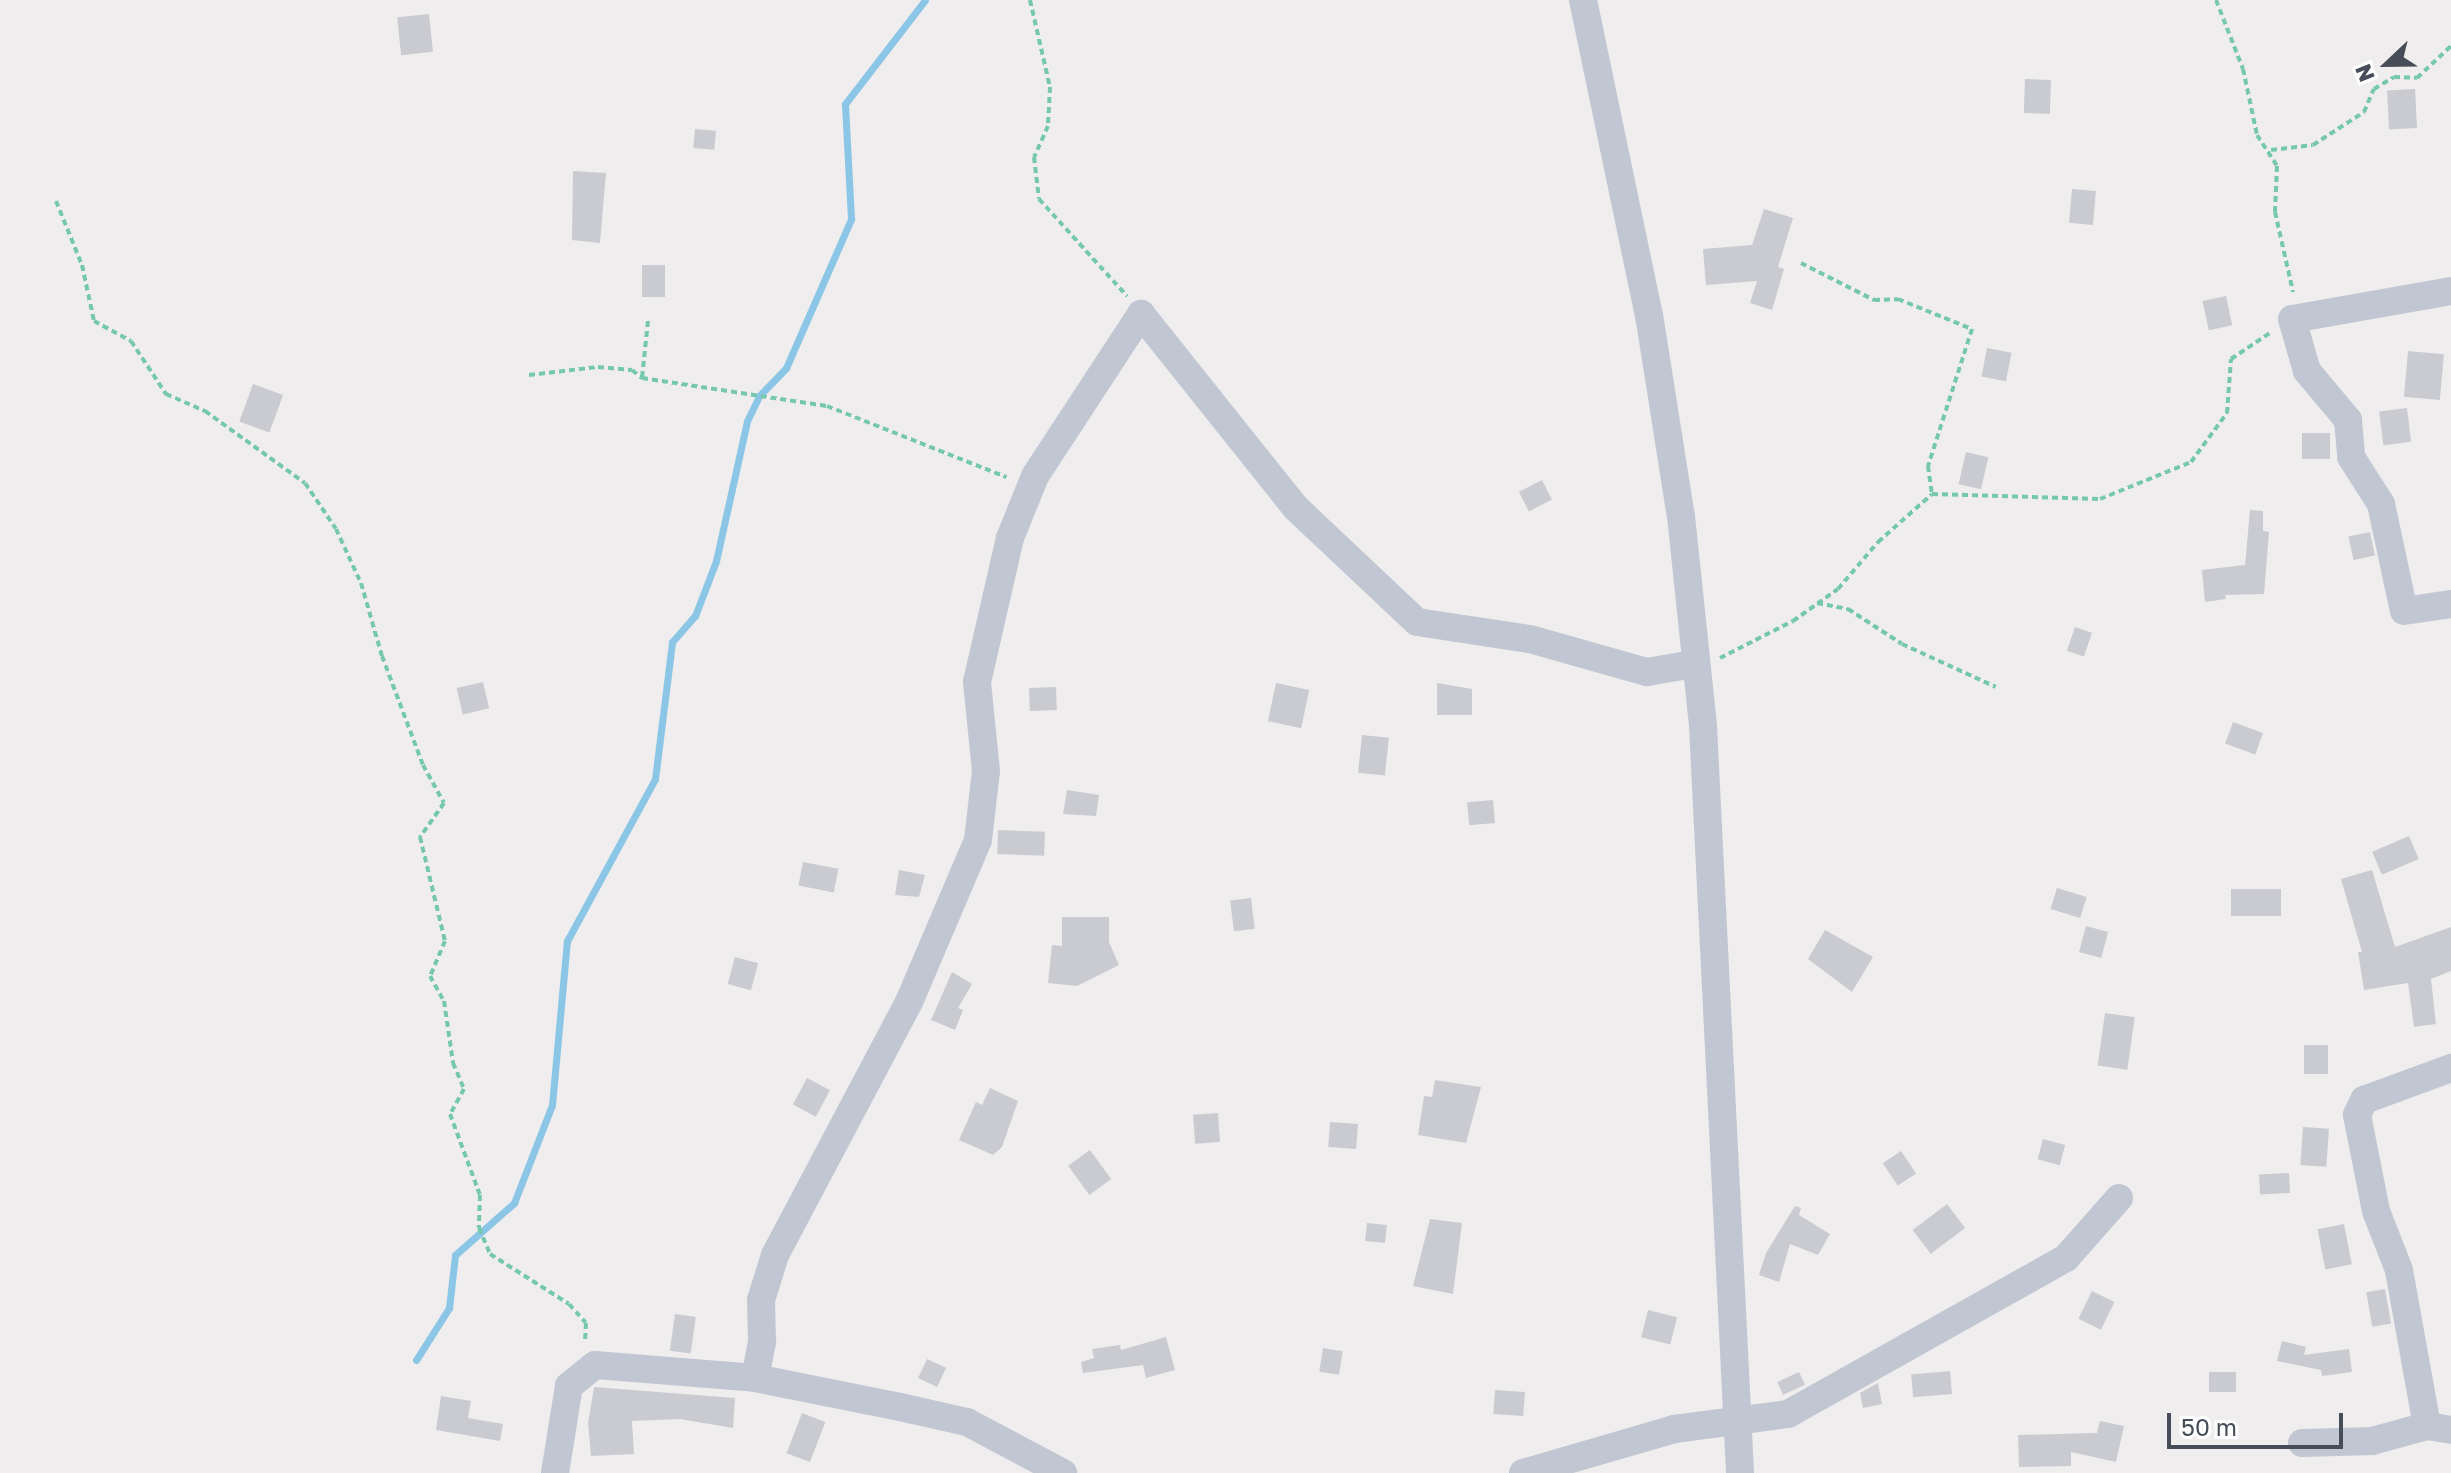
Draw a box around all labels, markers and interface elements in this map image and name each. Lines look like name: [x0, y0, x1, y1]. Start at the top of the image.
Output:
north arrow: [2347, 24, 2427, 104]
text: N: [2349, 60, 2380, 86]
scale bar: [2171, 1397, 2347, 1447]
text: 50 m: [2181, 1412, 2237, 1441]

